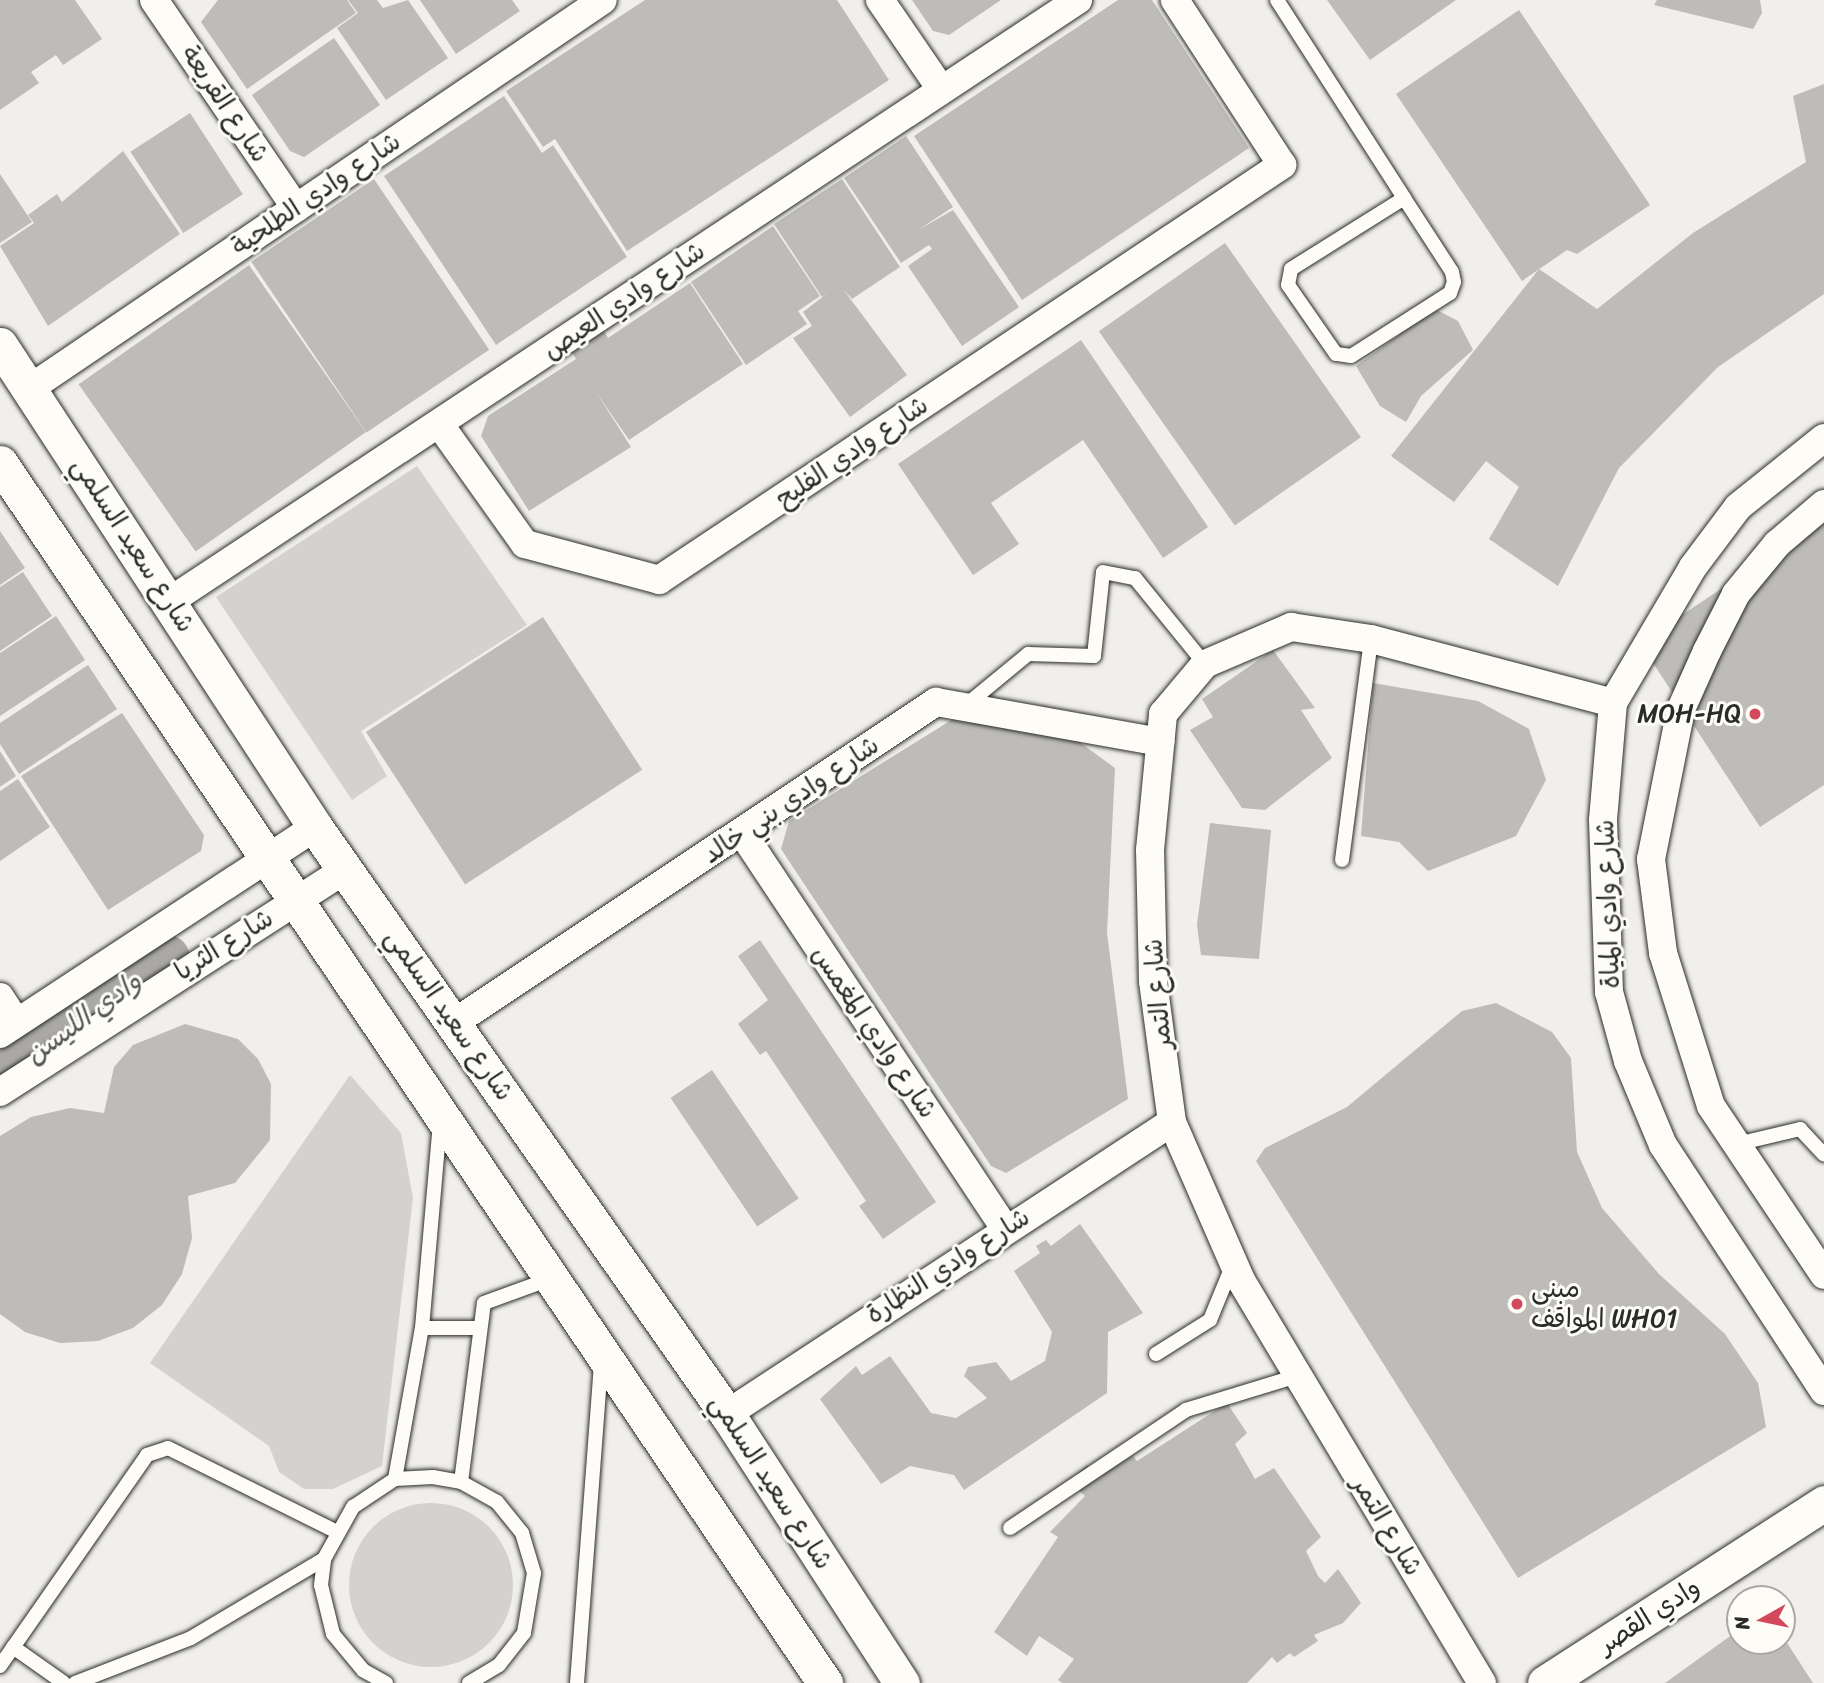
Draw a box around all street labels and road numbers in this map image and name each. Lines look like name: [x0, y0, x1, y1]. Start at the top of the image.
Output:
street label: شارع القريعة: [174, 40, 276, 168]
street label: شارع وادي الطلحية: [225, 126, 407, 262]
street label: شارع وادي العيص: [537, 235, 711, 367]
street label: شارع وادي الفليح: [770, 389, 934, 515]
street label: شارع سعيد السلمي: [65, 452, 201, 638]
street label: شارع وادي بني خالد: [697, 729, 885, 871]
street label: شارع وادي المياة: [1589, 819, 1627, 989]
street label: شارع الثريا: [169, 903, 279, 987]
street label: شارع سعيد السلمي: [378, 923, 520, 1107]
street label: شارع التمر: [1138, 937, 1178, 1051]
street label: شارع وادي المغمس: [805, 940, 943, 1124]
street label: شارع وادي النظارة: [860, 1201, 1036, 1331]
street label: شارع سعيد السلمي: [703, 1389, 839, 1575]
street label: شارع التمر: [1345, 1470, 1429, 1582]
street label: وادي القصر: [1592, 1571, 1706, 1661]

